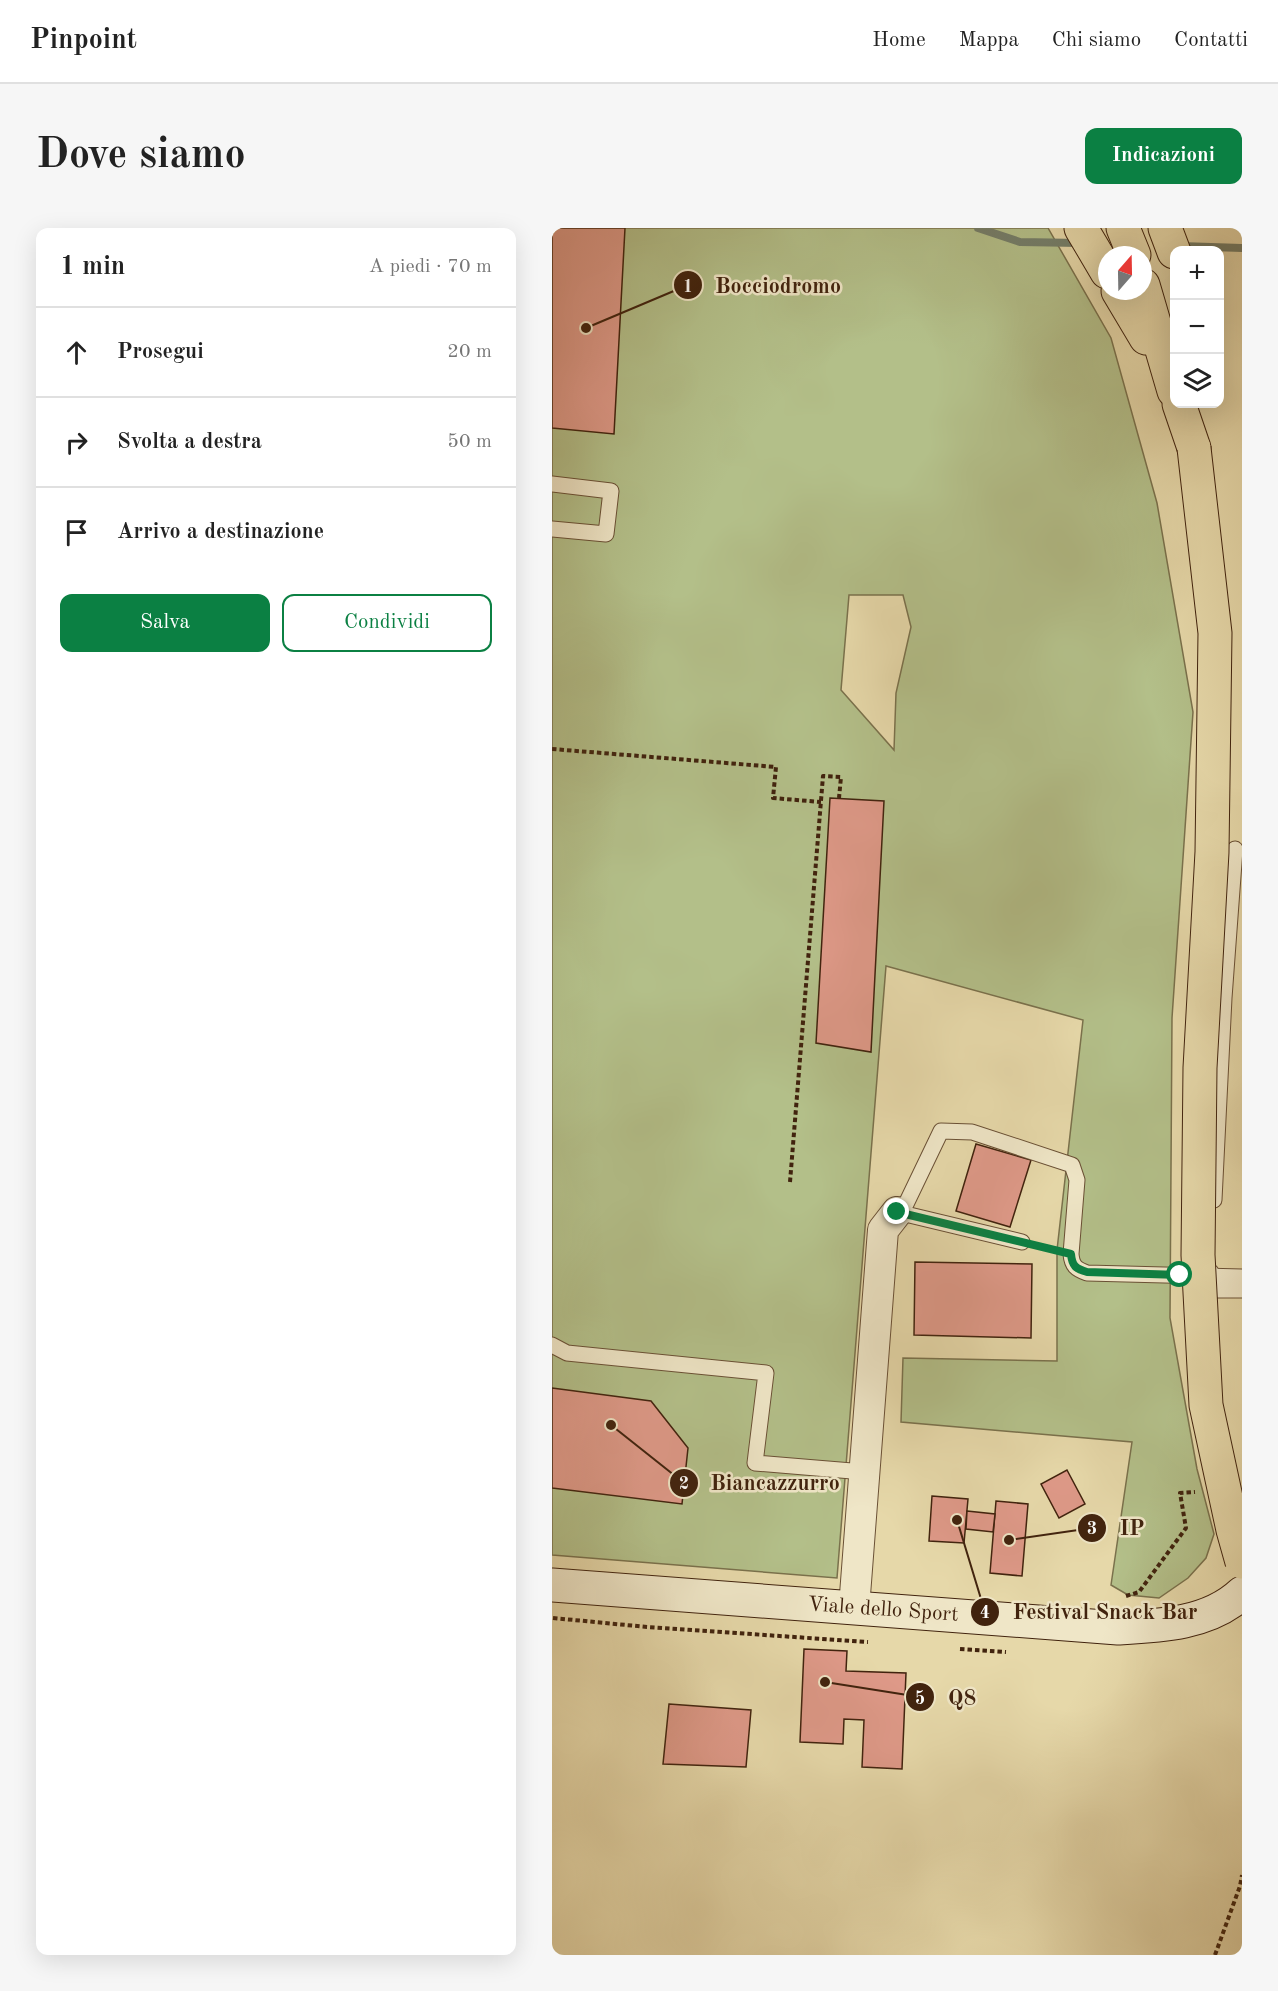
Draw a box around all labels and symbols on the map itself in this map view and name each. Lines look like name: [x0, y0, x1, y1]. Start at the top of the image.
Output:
north arrow: [1098, 246, 1152, 300]
callout: Bocciodromo: [673, 265, 853, 305]
text: Bocciodromo: [715, 276, 841, 298]
text: 1: [683, 278, 693, 296]
route end: [883, 1198, 909, 1224]
route start: [1166, 1261, 1192, 1287]
callout: Biancazzurro: [669, 1463, 852, 1503]
text: Biancazzurro: [710, 1473, 840, 1495]
text: 2: [679, 1475, 689, 1493]
callout: IP: [1077, 1508, 1156, 1548]
text: IP: [1119, 1518, 1145, 1540]
text: 3: [1087, 1520, 1097, 1538]
callout: Festival Snack Bar: [970, 1592, 1210, 1632]
street label: Viale dello Sport: [807, 1594, 959, 1626]
text: Festival Snack Bar: [1012, 1602, 1198, 1624]
text: 4: [980, 1604, 990, 1622]
callout: Q8: [905, 1677, 988, 1717]
text: Q8: [948, 1688, 976, 1710]
text: 5: [915, 1690, 925, 1708]

